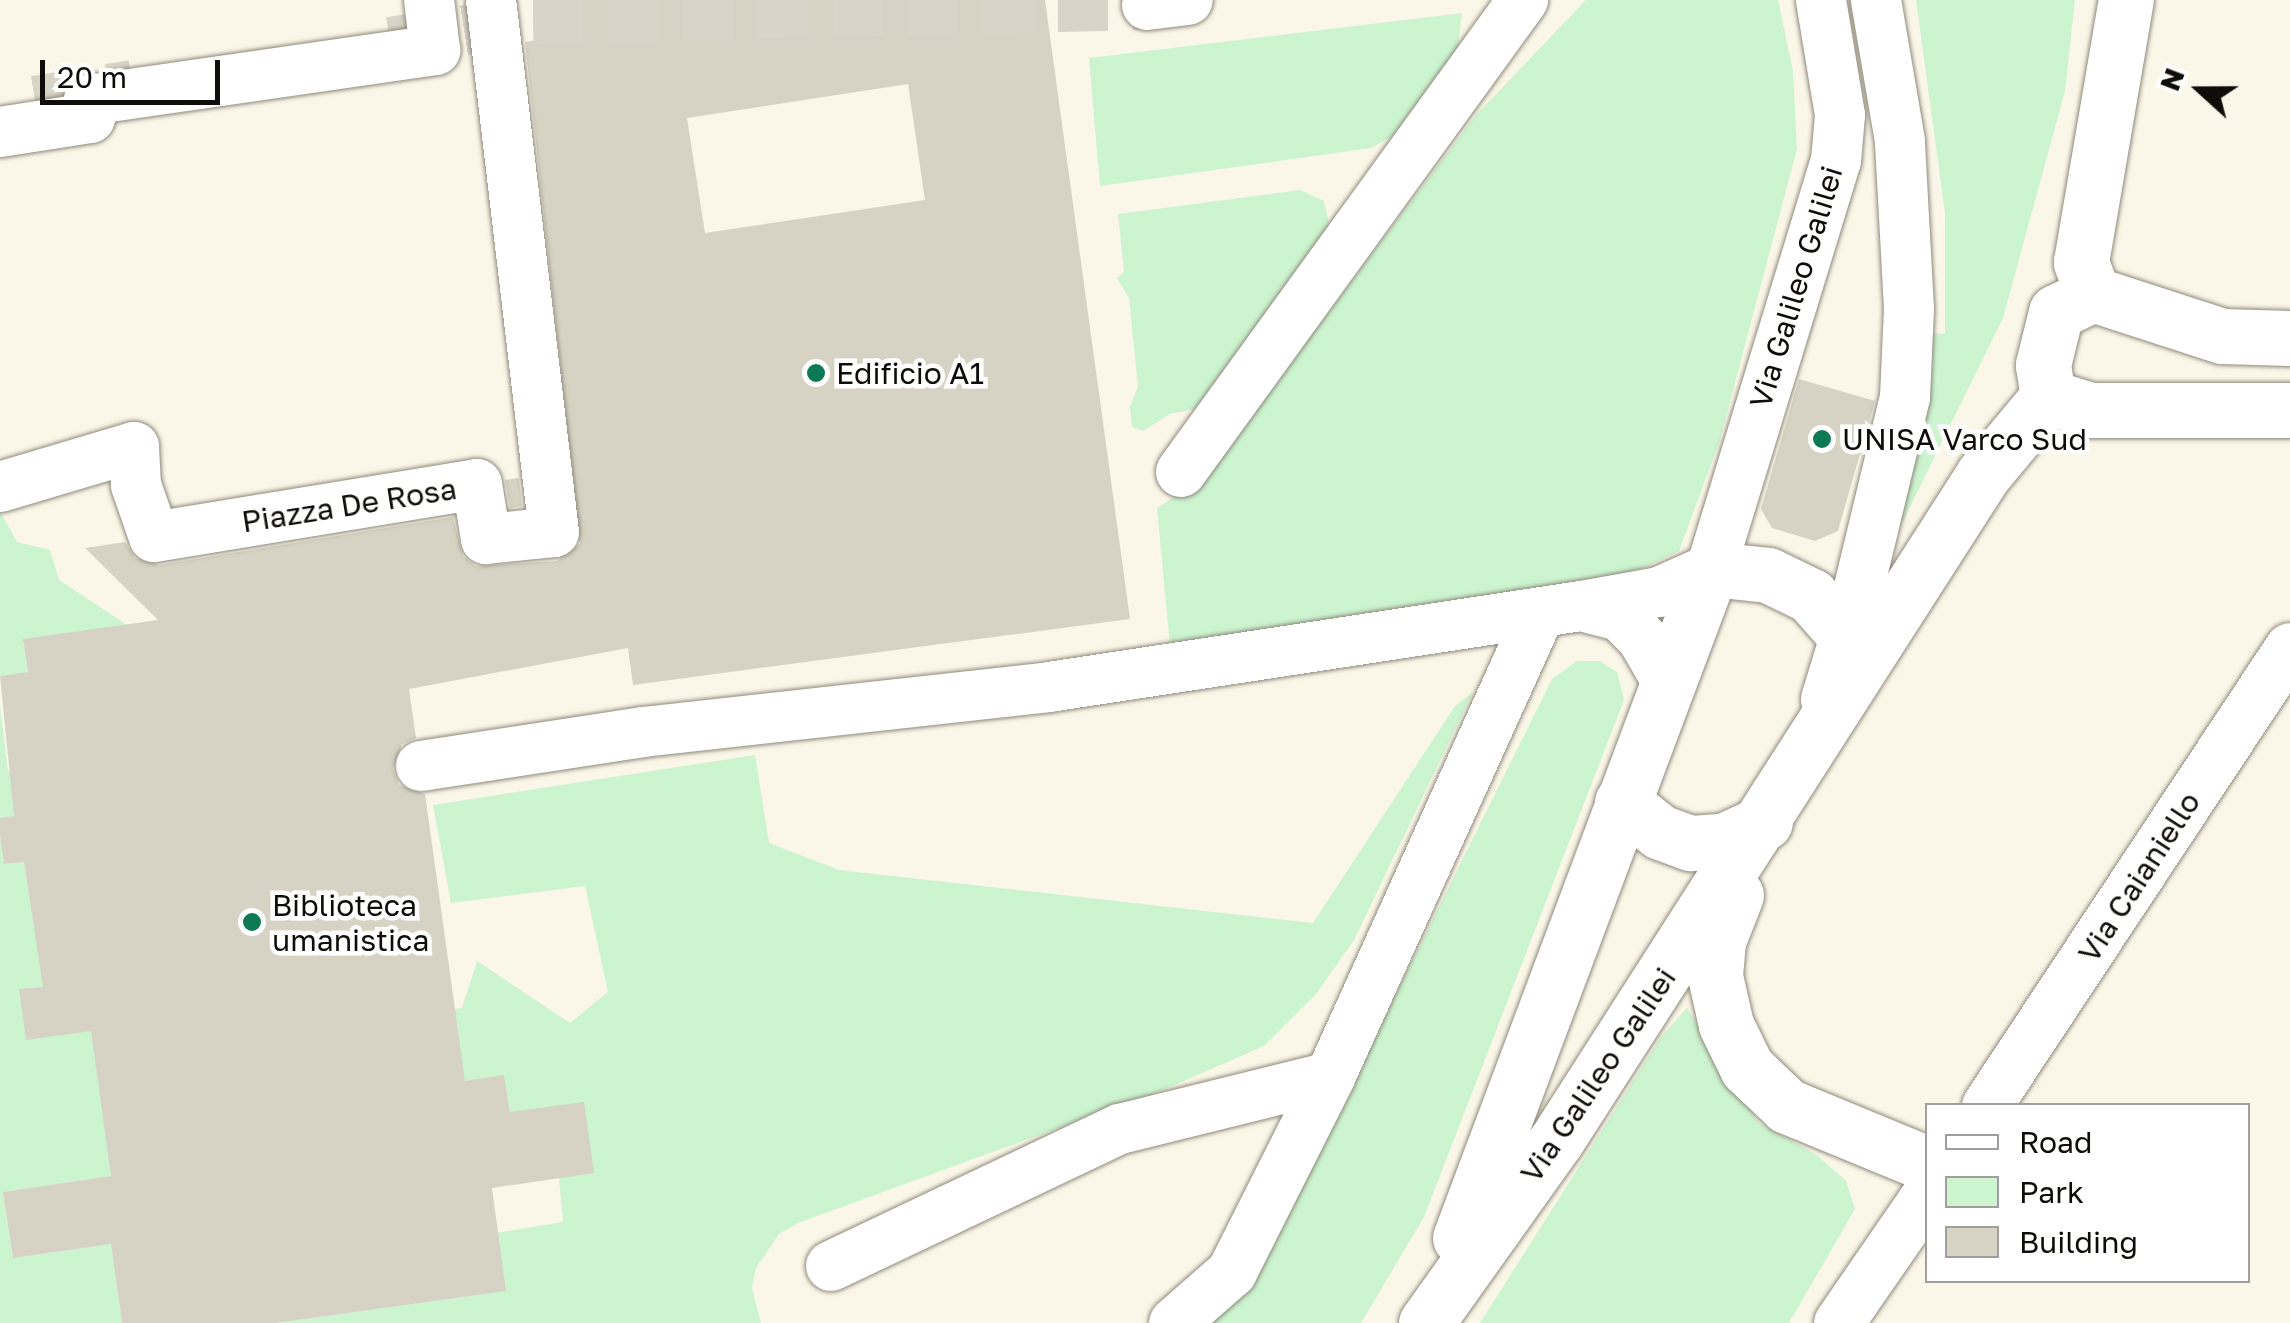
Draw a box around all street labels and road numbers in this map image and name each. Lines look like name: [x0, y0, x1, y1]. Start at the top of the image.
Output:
street label: Via Galileo Galilei: [1742, 162, 1850, 412]
street label: Piazza De Rosa: [239, 470, 459, 540]
street label: Via Caianiello: [2071, 785, 2207, 969]
street label: Via Galileo Galilei: [1513, 961, 1683, 1189]

